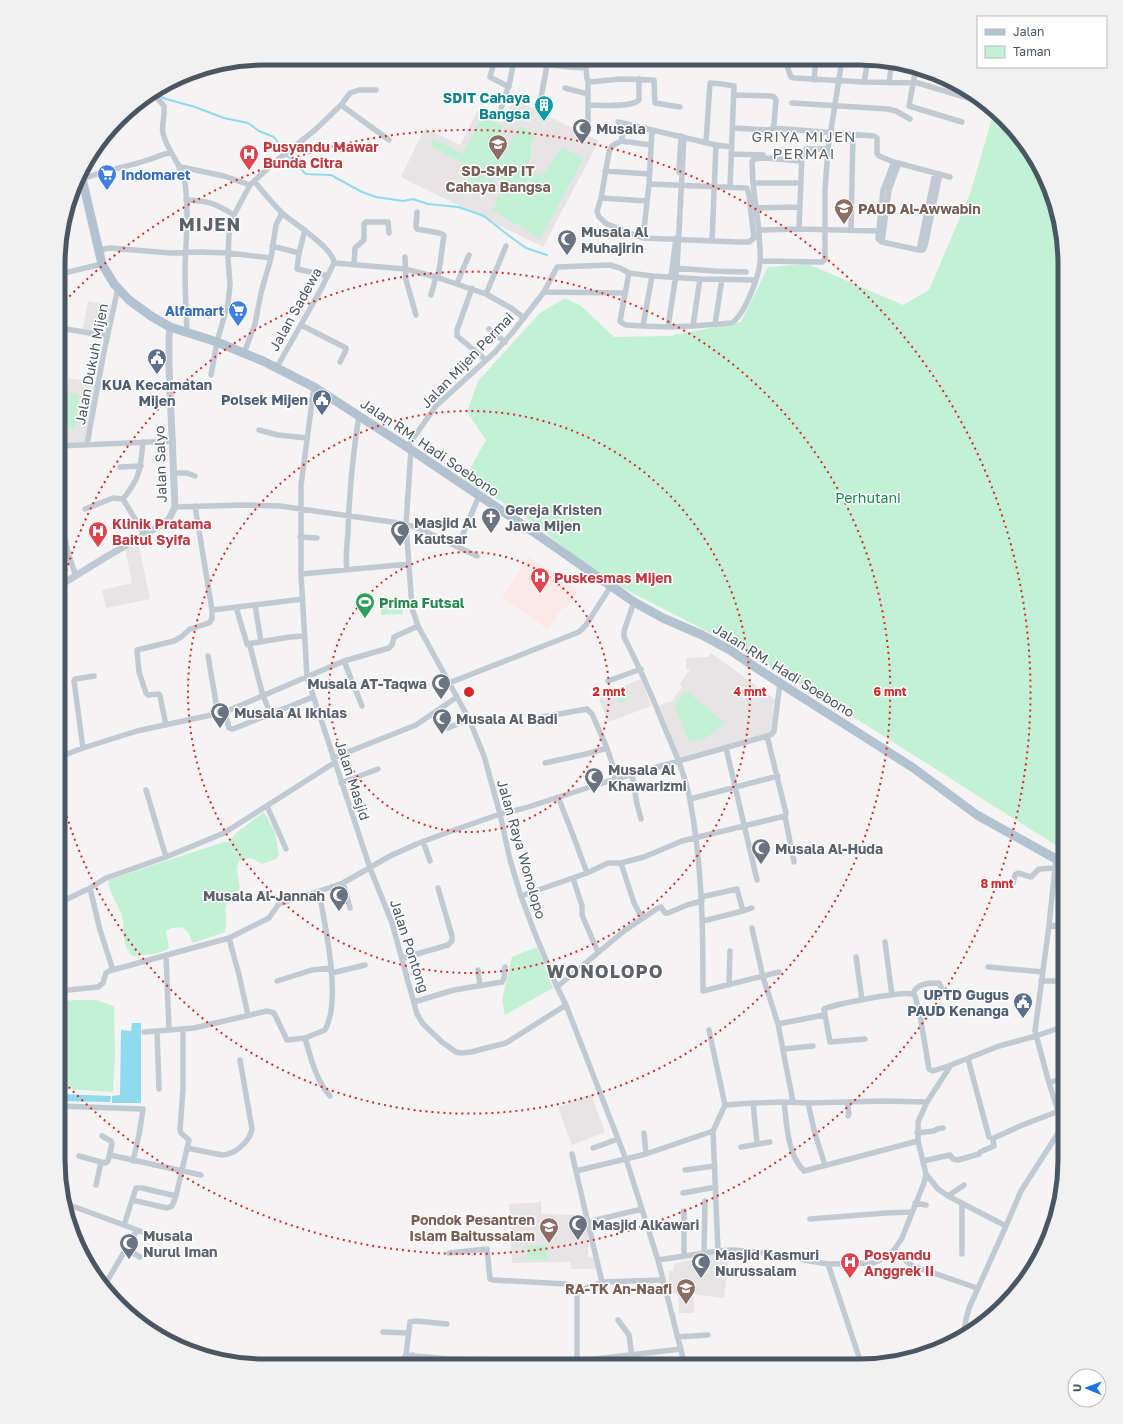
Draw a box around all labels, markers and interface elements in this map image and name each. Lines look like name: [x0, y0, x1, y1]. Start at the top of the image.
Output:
legend: [977, 16, 1107, 68]
text: Jalan: [1013, 24, 1044, 39]
text: Taman: [1013, 44, 1051, 59]
place label: SDIT Cahaya Bangsa: [443, 89, 530, 122]
building icon: SDIT Cahaya Bangsa: [533, 94, 555, 122]
mosque icon: Musala: [571, 117, 593, 145]
place label: Musala: [596, 120, 646, 137]
district label: GRIYA MIJEN PERMAI: [752, 127, 856, 162]
school or university icon: SD-SMP IT Cahaya Bangsa: [487, 133, 509, 161]
place label: Pusyandu Mawar Bunda Citra: [263, 138, 379, 171]
hospital icon: Pusyandu Mawar Bunda Citra: [238, 143, 260, 171]
place label: SD-SMP IT Cahaya Bangsa: [446, 162, 551, 195]
supermarket icon: Indomaret: [96, 163, 118, 191]
place label: Indomaret: [121, 166, 191, 183]
school or university icon: PAUD Al-Awwabin: [833, 197, 855, 225]
place label: PAUD Al-Awwabin: [858, 200, 981, 217]
district label: MIJEN: [179, 213, 241, 235]
place label: Musala Al Muhajirin: [581, 223, 649, 256]
mosque icon: Musala Al Muhajirin: [556, 228, 578, 256]
street label: Jalan Sadewa: [265, 264, 325, 354]
supermarket icon: Alfamart: [227, 299, 249, 327]
street label: Jalan Dukuh Mijen: [71, 302, 111, 426]
place label: Alfamart: [165, 302, 224, 319]
street label: Jalan Mijen Permai: [417, 309, 517, 411]
public building icon: KUA Kecamatan Mijen: [146, 347, 168, 375]
place label: KUA Kecamatan Mijen: [102, 376, 212, 409]
public building icon: Polsek Mijen: [311, 388, 333, 416]
place label: Polsek Mijen: [221, 391, 308, 408]
street label: Jalan RM. Hadi Soebono: [358, 394, 502, 500]
street label: Jalan Salyo: [150, 425, 170, 503]
park label: Perhutani: [835, 489, 901, 506]
place label: Gereja Kristen Jawa Mijen: [505, 501, 602, 534]
church icon: Gereja Kristen Jawa Mijen: [480, 506, 502, 534]
place label: Masjid Al Kautsar: [414, 514, 477, 547]
place label: Klinik Pratama Baitul Syifa: [112, 515, 211, 548]
mosque icon: Masjid Al Kautsar: [389, 519, 411, 547]
hospital icon: Klinik Pratama Baitul Syifa: [87, 520, 109, 548]
hospital icon: Puskesmas Mijen: [529, 566, 551, 594]
place label: Puskesmas Mijen: [554, 569, 672, 586]
sports icon: Prima Futsal: [354, 591, 376, 619]
place label: Prima Futsal: [379, 594, 465, 611]
street label: Jalan RM. Hadi Soebono: [710, 620, 858, 720]
mosque icon: Musala AT-Taqwa: [430, 672, 452, 700]
place label: Musala AT-Taqwa: [307, 675, 427, 692]
text: 2 mnt: [593, 684, 626, 699]
text: 4 mnt: [733, 684, 767, 699]
text: 6 mnt: [873, 684, 907, 699]
centre of rings: [462, 685, 476, 699]
mosque icon: Musala Al Ikhlas: [209, 701, 231, 729]
place label: Musala Al Ikhlas: [234, 704, 347, 721]
mosque icon: Musala Al Badi: [431, 707, 453, 735]
place label: Musala Al Badi: [456, 710, 558, 727]
street label: Jalan Masjid: [332, 738, 374, 822]
place label: Musala Al Khawarizmi: [608, 761, 687, 794]
mosque icon: Musala Al Khawarizmi: [583, 766, 605, 794]
street label: Jalan Raya Wonolopo: [494, 777, 550, 921]
mosque icon: Musala Al-Huda: [750, 837, 772, 865]
place label: Musala Al-Huda: [775, 840, 883, 857]
text: 8 mnt: [980, 876, 1014, 891]
mosque icon: Musala Al-Jannah: [328, 884, 350, 912]
place label: Musala Al-Jannah: [203, 887, 325, 904]
street label: Jalan Pontong: [387, 897, 433, 995]
district label: WONOLOPO: [546, 960, 664, 982]
place label: UPTD Gugus PAUD Kenanga: [907, 986, 1009, 1019]
public building icon: UPTD Gugus PAUD Kenanga: [1012, 991, 1034, 1019]
place label: Pondok Pesantren Islam Baitussalam: [409, 1211, 535, 1244]
mosque icon: Masjid Alkawari: [567, 1213, 589, 1241]
school or university icon: Pondok Pesantren Islam Baitussalam: [538, 1216, 560, 1244]
place label: Masjid Alkawari: [592, 1216, 699, 1233]
place label: Musala Nurul Iman: [143, 1227, 218, 1260]
mosque icon: Musala Nurul Iman: [118, 1232, 140, 1260]
place label: Masjid Kasmuri Nurussalam: [715, 1246, 819, 1279]
place label: Posyandu Anggrek II: [864, 1246, 934, 1279]
mosque icon: Masjid Kasmuri Nurussalam: [690, 1251, 712, 1279]
hospital icon: Posyandu Anggrek II: [839, 1251, 861, 1279]
school or university icon: RA-TK An-Naafi: [675, 1277, 697, 1305]
place label: RA-TK An-Naafi: [565, 1280, 672, 1297]
north arrow: [1067, 1368, 1107, 1408]
text: U: [1070, 1384, 1083, 1392]

